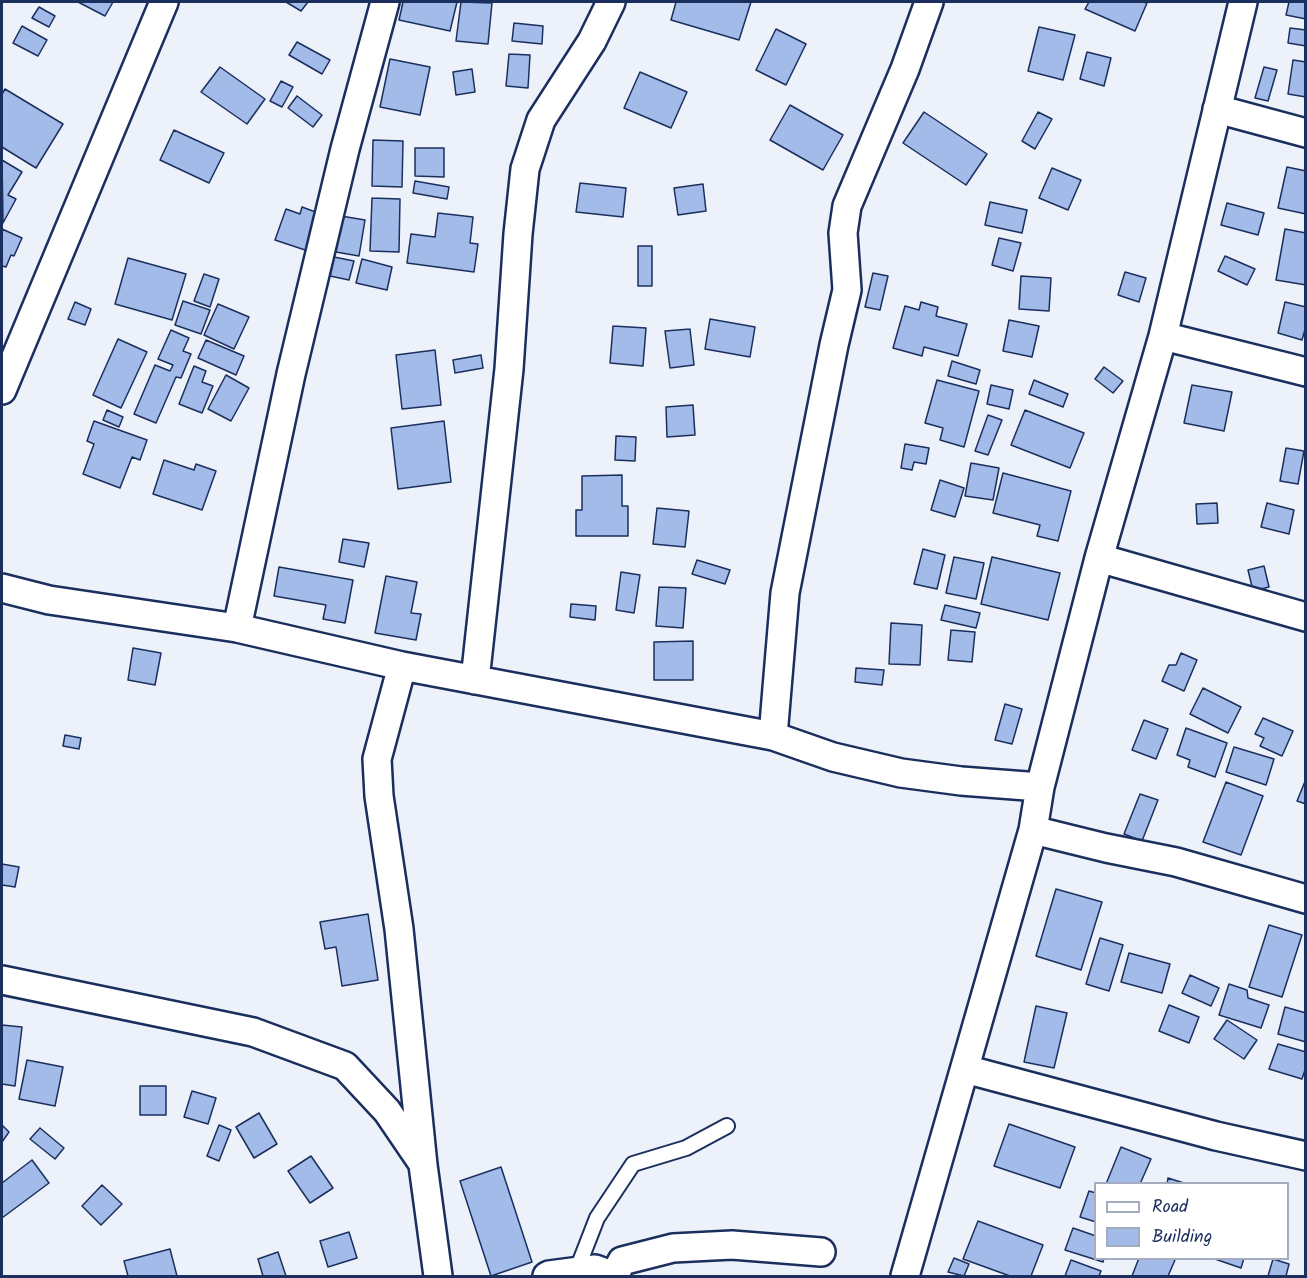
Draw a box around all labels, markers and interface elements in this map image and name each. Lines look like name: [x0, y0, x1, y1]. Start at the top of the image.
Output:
legend: [1094, 1182, 1289, 1260]
text: Road: [1152, 1193, 1188, 1222]
text: Building: [1152, 1223, 1212, 1252]

